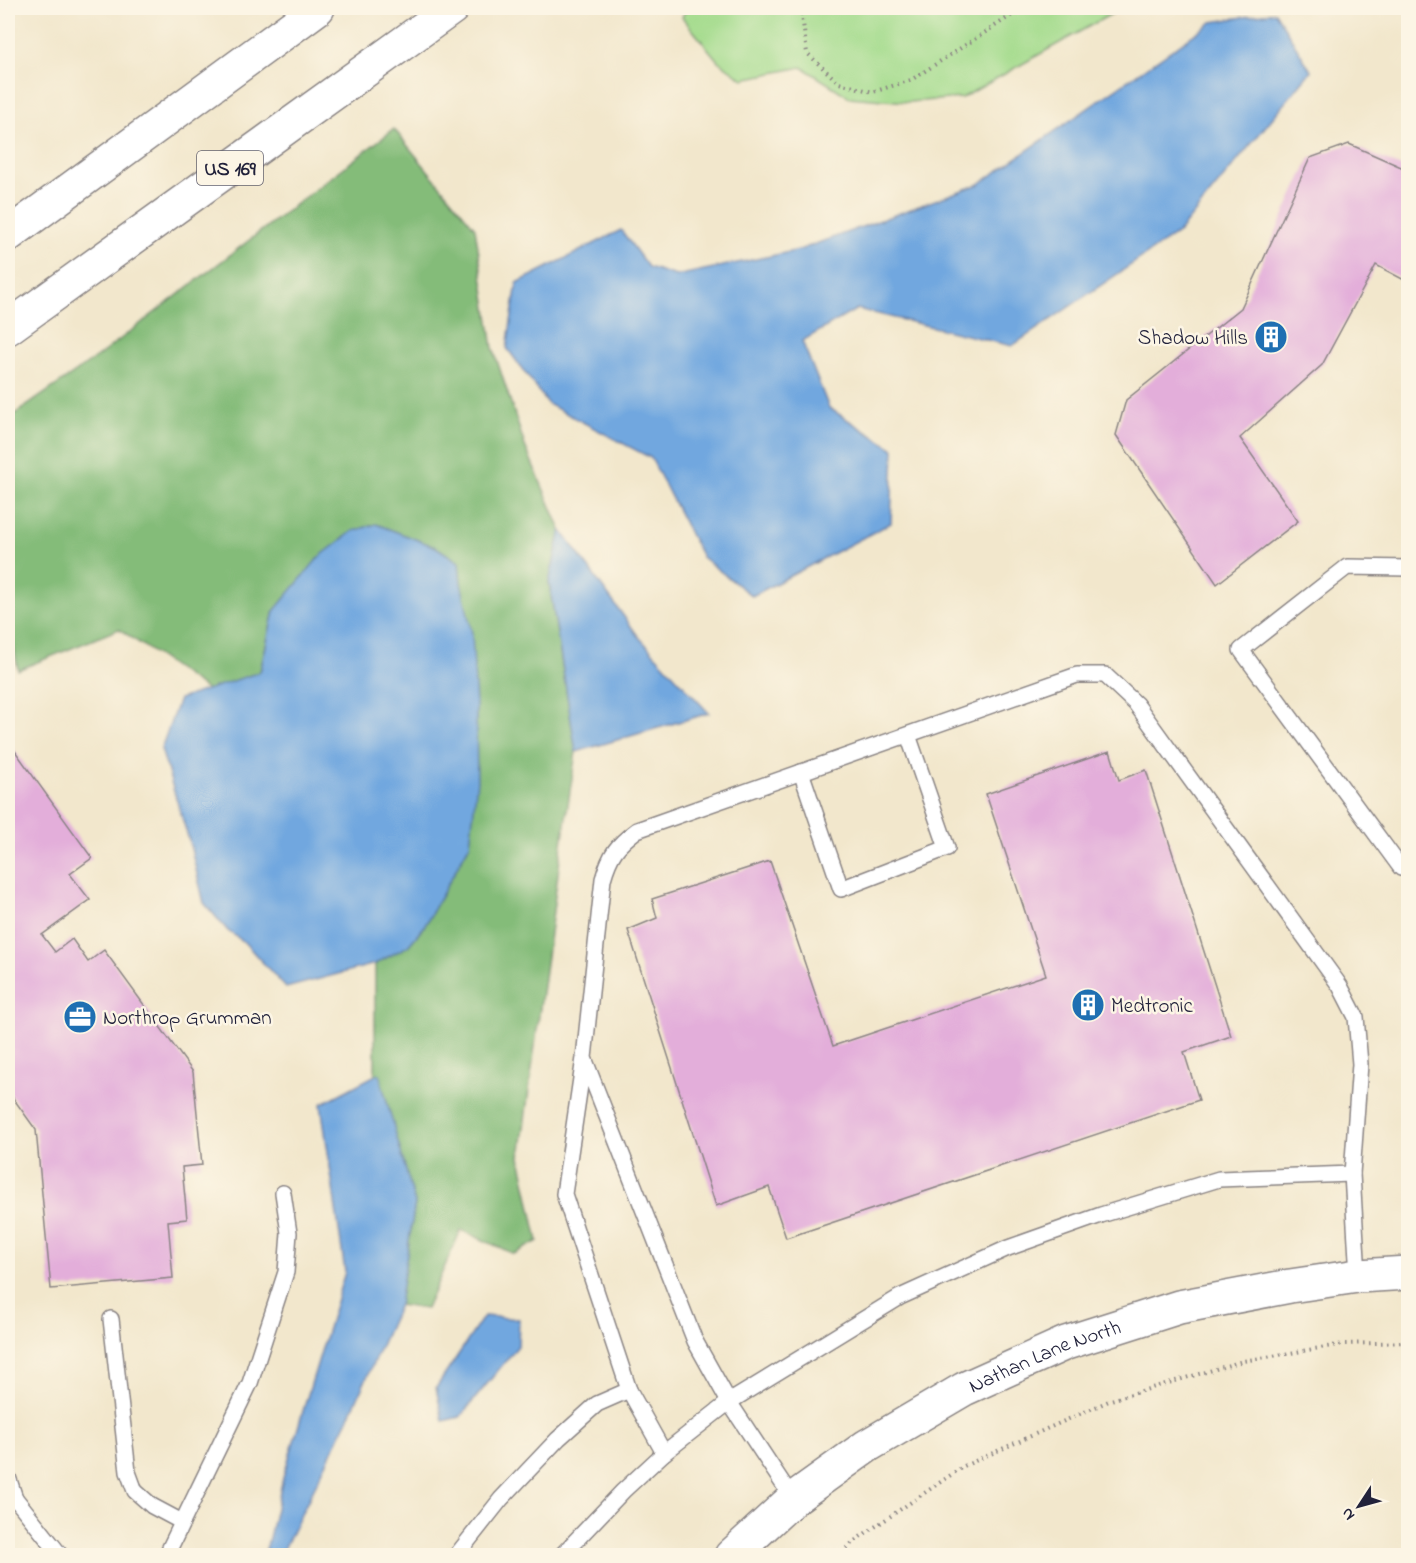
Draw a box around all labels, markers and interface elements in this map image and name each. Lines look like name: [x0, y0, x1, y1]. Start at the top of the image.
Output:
road number: US 169: [197, 151, 263, 185]
building icon: Shadow Hills: [1253, 319, 1289, 355]
place label: Shadow Hills: [1138, 324, 1248, 354]
building icon: Medtronic: [1070, 987, 1106, 1023]
place label: Medtronic: [1111, 992, 1194, 1022]
office icon: Northrop Grumman: [62, 999, 98, 1035]
place label: Northrop Grumman: [103, 1004, 272, 1034]
street label: Nathan Lane North: [964, 1313, 1125, 1402]
north arrow: [1329, 1476, 1389, 1536]
text: N: [1335, 1502, 1361, 1525]

